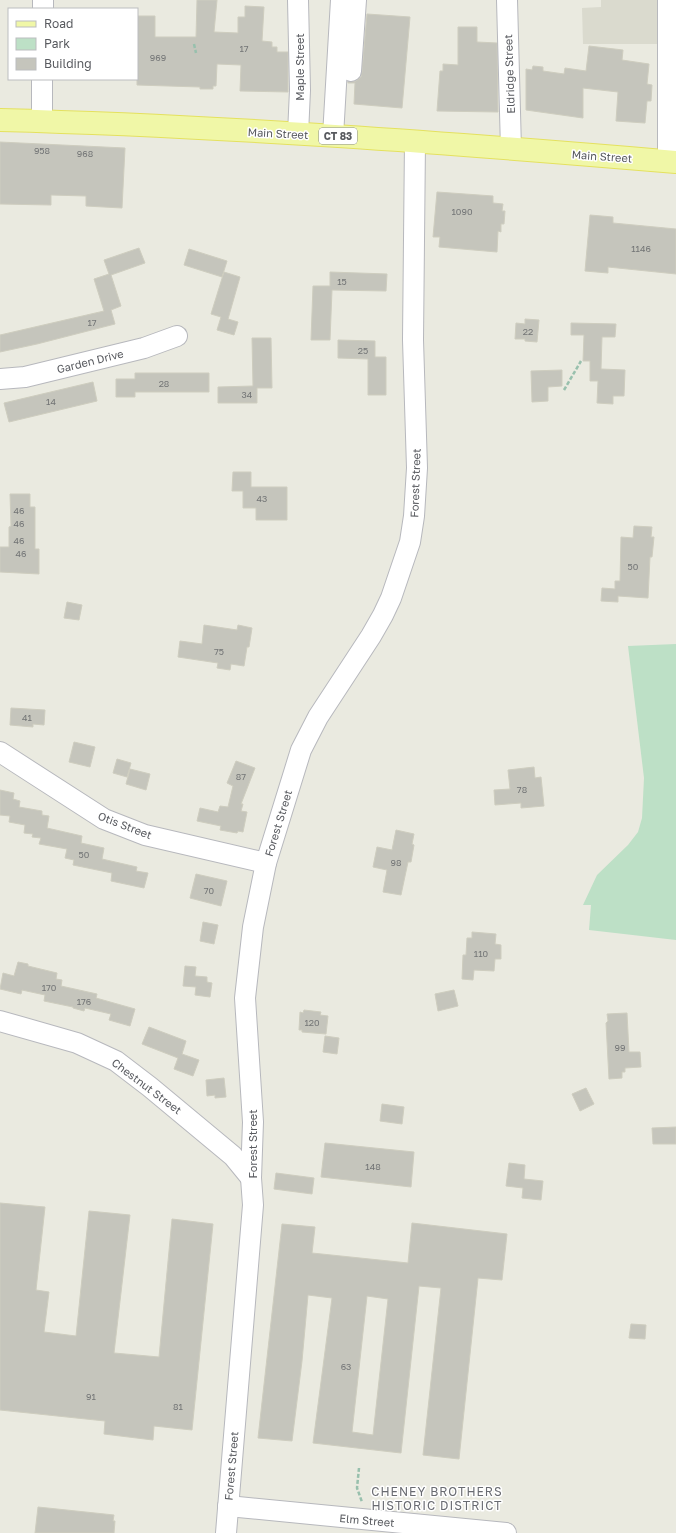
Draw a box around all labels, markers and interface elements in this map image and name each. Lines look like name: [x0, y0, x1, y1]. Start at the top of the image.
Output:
legend: [8, 8, 138, 80]
text: Road: [44, 16, 73, 31]
street label: Maple Street: [293, 33, 306, 101]
street label: Eldridge Street: [501, 34, 517, 114]
text: Park: [44, 36, 70, 51]
house number: 17: [239, 43, 249, 54]
house number: 969: [150, 52, 166, 63]
text: Building: [44, 56, 92, 71]
street label: Main Street: [247, 125, 309, 141]
road number: CT 83: [319, 128, 357, 144]
house number: 958: [34, 145, 50, 156]
street label: Main Street: [571, 147, 633, 165]
house number: 968: [77, 148, 93, 159]
house number: 1090: [452, 206, 473, 217]
house number: 1146: [631, 243, 651, 254]
house number: 15: [337, 276, 347, 287]
house number: 17: [87, 317, 97, 328]
house number: 22: [523, 326, 533, 337]
house number: 25: [358, 345, 368, 356]
street label: Garden Drive: [55, 346, 125, 376]
house number: 28: [159, 378, 169, 389]
house number: 34: [242, 389, 253, 400]
house number: 14: [46, 396, 56, 407]
street label: Forest Street: [407, 448, 423, 518]
house number: 43: [257, 493, 267, 504]
house number: 46: [14, 505, 24, 516]
house number: 46: [14, 518, 24, 529]
house number: 46: [14, 535, 24, 546]
house number: 46: [16, 548, 26, 559]
house number: 50: [628, 561, 639, 572]
house number: 75: [214, 646, 224, 657]
house number: 41: [22, 712, 33, 723]
house number: 87: [236, 771, 246, 782]
house number: 78: [517, 784, 527, 795]
street label: Forest Street: [262, 788, 294, 858]
street label: Otis Street: [96, 809, 154, 841]
house number: 50: [79, 849, 90, 860]
house number: 98: [391, 857, 401, 868]
house number: 70: [204, 885, 215, 896]
house number: 110: [474, 948, 489, 959]
house number: 170: [42, 982, 57, 993]
house number: 176: [77, 996, 91, 1007]
house number: 120: [304, 1017, 320, 1028]
house number: 99: [615, 1042, 625, 1053]
street label: Chestnut Street: [110, 1056, 184, 1116]
street label: Forest Street: [246, 1109, 259, 1179]
house number: 148: [365, 1161, 381, 1172]
house number: 63: [341, 1361, 351, 1372]
house number: 91: [86, 1391, 97, 1402]
house number: 81: [173, 1401, 184, 1412]
street label: Forest Street: [222, 1431, 240, 1501]
district label: CHENEY BROTHERS HISTORIC DISTRICT: [371, 1484, 503, 1513]
street label: Elm Street: [339, 1511, 395, 1529]

